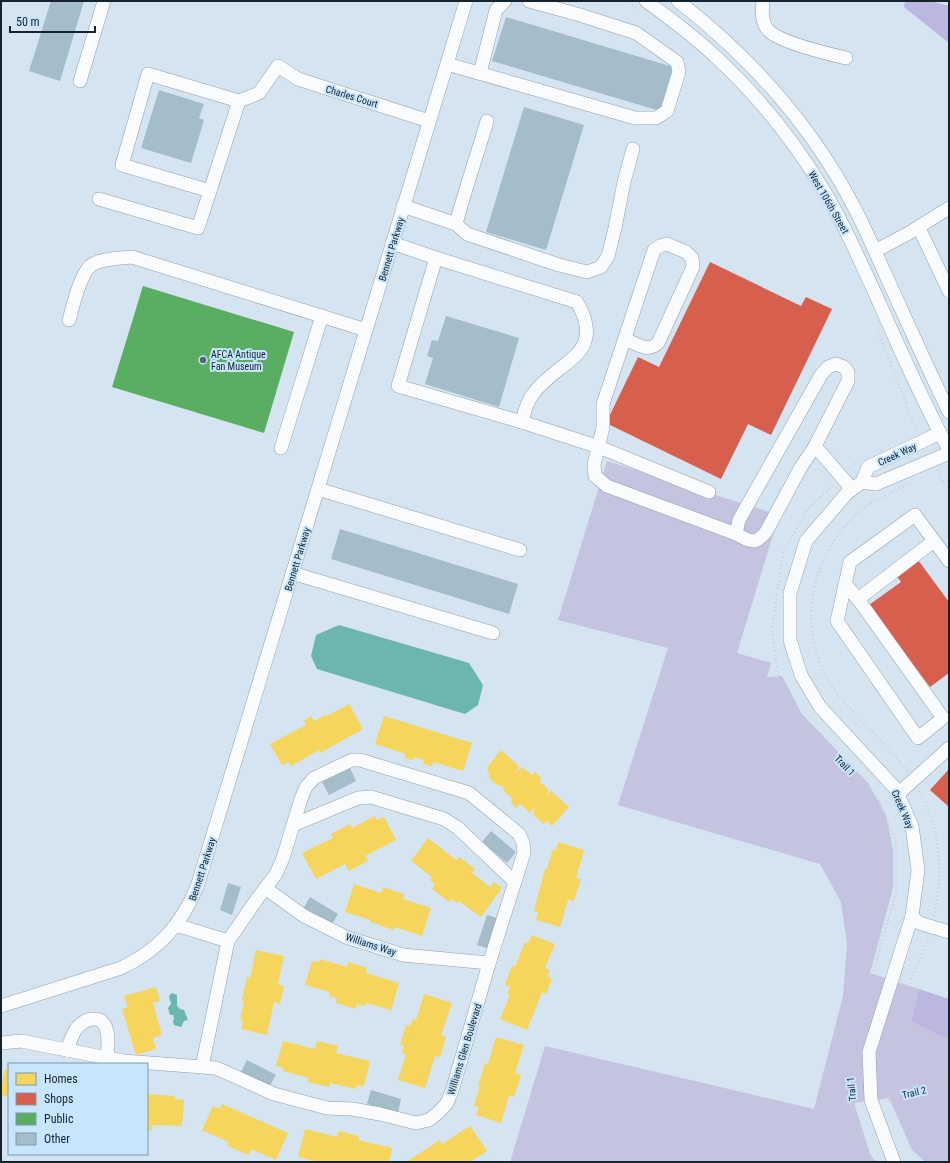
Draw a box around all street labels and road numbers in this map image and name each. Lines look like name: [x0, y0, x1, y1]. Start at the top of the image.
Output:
street label: Charles Court: [324, 83, 379, 110]
street label: West 106th Street: [806, 169, 851, 235]
street label: Bennett Parkway: [377, 216, 406, 282]
street label: Creek Way: [876, 441, 918, 468]
street label: Bennett Parkway: [283, 526, 312, 592]
street label: Trail 1: [832, 753, 857, 778]
street label: Creek Way: [889, 788, 916, 830]
street label: Bennett Parkway: [187, 836, 218, 902]
street label: Williams Way: [344, 931, 397, 958]
street label: Williams Glen Boulevard: [445, 1002, 484, 1096]
street label: Trail 1: [845, 1076, 858, 1102]
street label: Trail 2: [901, 1084, 927, 1101]

